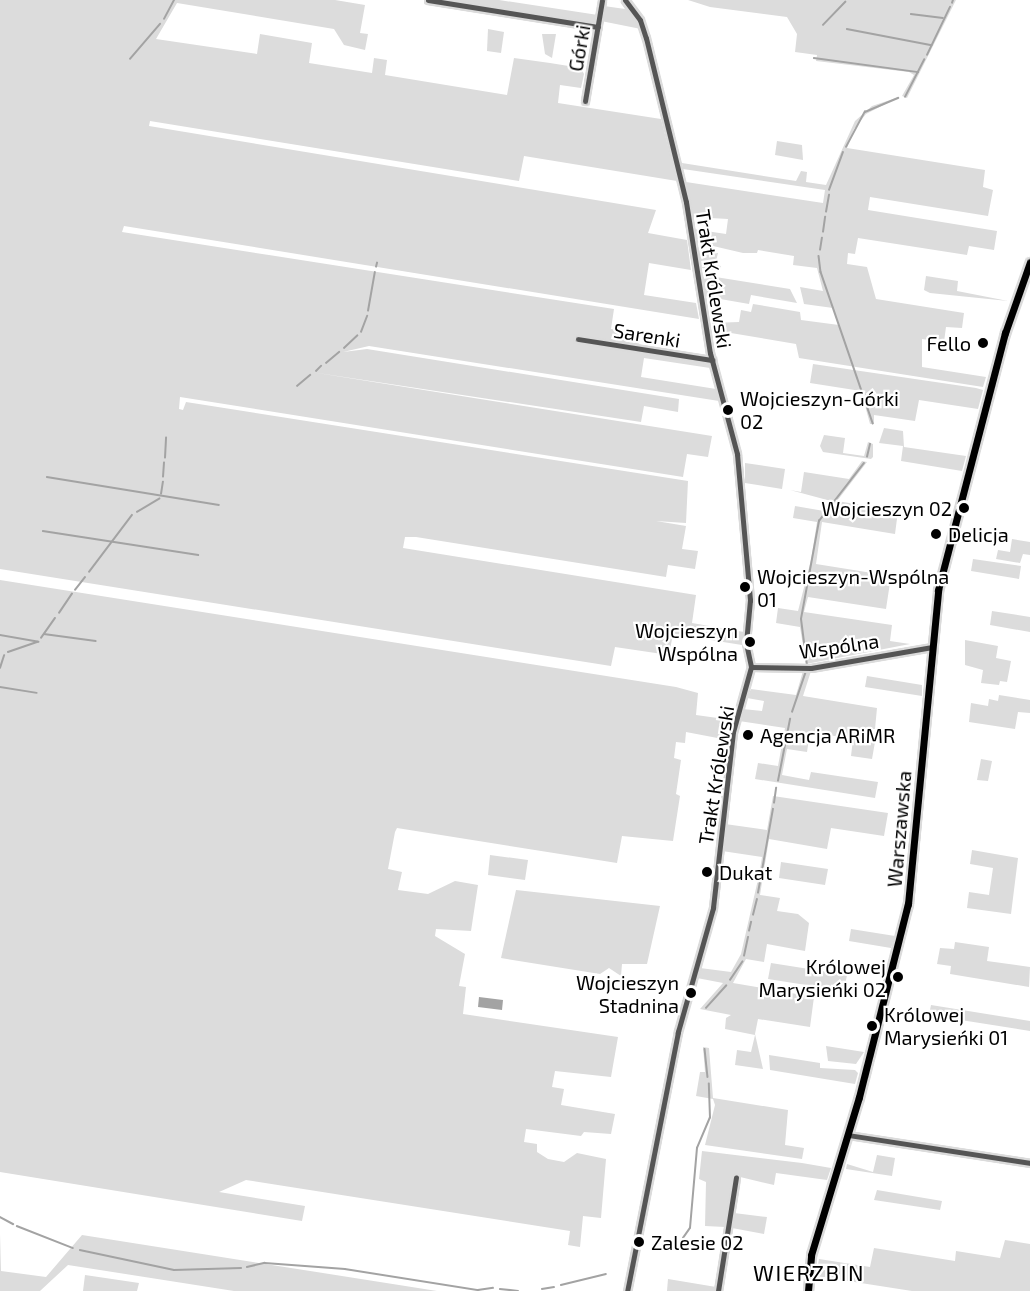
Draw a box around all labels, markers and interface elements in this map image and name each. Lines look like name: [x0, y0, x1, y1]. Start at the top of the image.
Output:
street label: Górki: [563, 23, 595, 73]
street label: Trakt Królewski: [691, 208, 737, 350]
street label: Sarenki: [612, 318, 682, 352]
place label: Fello: [927, 331, 971, 355]
marker: Fello: [976, 336, 990, 350]
place label: Wojcieszyn-Górki 02: [740, 386, 899, 433]
marker: Wojcieszyn-Górki 02: [721, 403, 735, 417]
place label: Wojcieszyn 02: [821, 496, 952, 520]
marker: Wojcieszyn 02: [957, 501, 971, 515]
place label: Delicja: [948, 522, 1009, 546]
marker: Delicja: [929, 527, 943, 541]
place label: Wojcieszyn-Wspólna 01: [757, 564, 949, 611]
marker: Wojcieszyn-Wspólna 01: [738, 580, 752, 594]
place label: Wojcieszyn Wspólna: [635, 618, 738, 665]
street label: Wspólna: [797, 629, 881, 663]
marker: Wojcieszyn Wspólna: [743, 635, 757, 649]
street label: Trakt Królewski: [693, 704, 739, 846]
place label: Agencja ARiMR: [760, 723, 896, 747]
marker: Agencja ARiMR: [741, 728, 755, 742]
street label: Warszawska: [882, 770, 916, 888]
place label: Dukat: [719, 860, 772, 884]
marker: Dukat: [700, 865, 714, 879]
place label: Królowej Marysieńki 02: [759, 954, 886, 1001]
place label: Wojcieszyn Stadnina: [576, 970, 679, 1017]
marker: Królowej Marysieńki 02: [891, 970, 905, 984]
marker: Wojcieszyn Stadnina: [684, 986, 698, 1000]
place label: Królowej Marysieńki 01: [884, 1002, 1008, 1049]
marker: Królowej Marysieńki 01: [865, 1019, 879, 1033]
place label: Zalesie 02: [651, 1230, 744, 1254]
marker: Zalesie 02: [632, 1235, 646, 1249]
district label: WIERZBIN: [753, 1260, 865, 1286]

